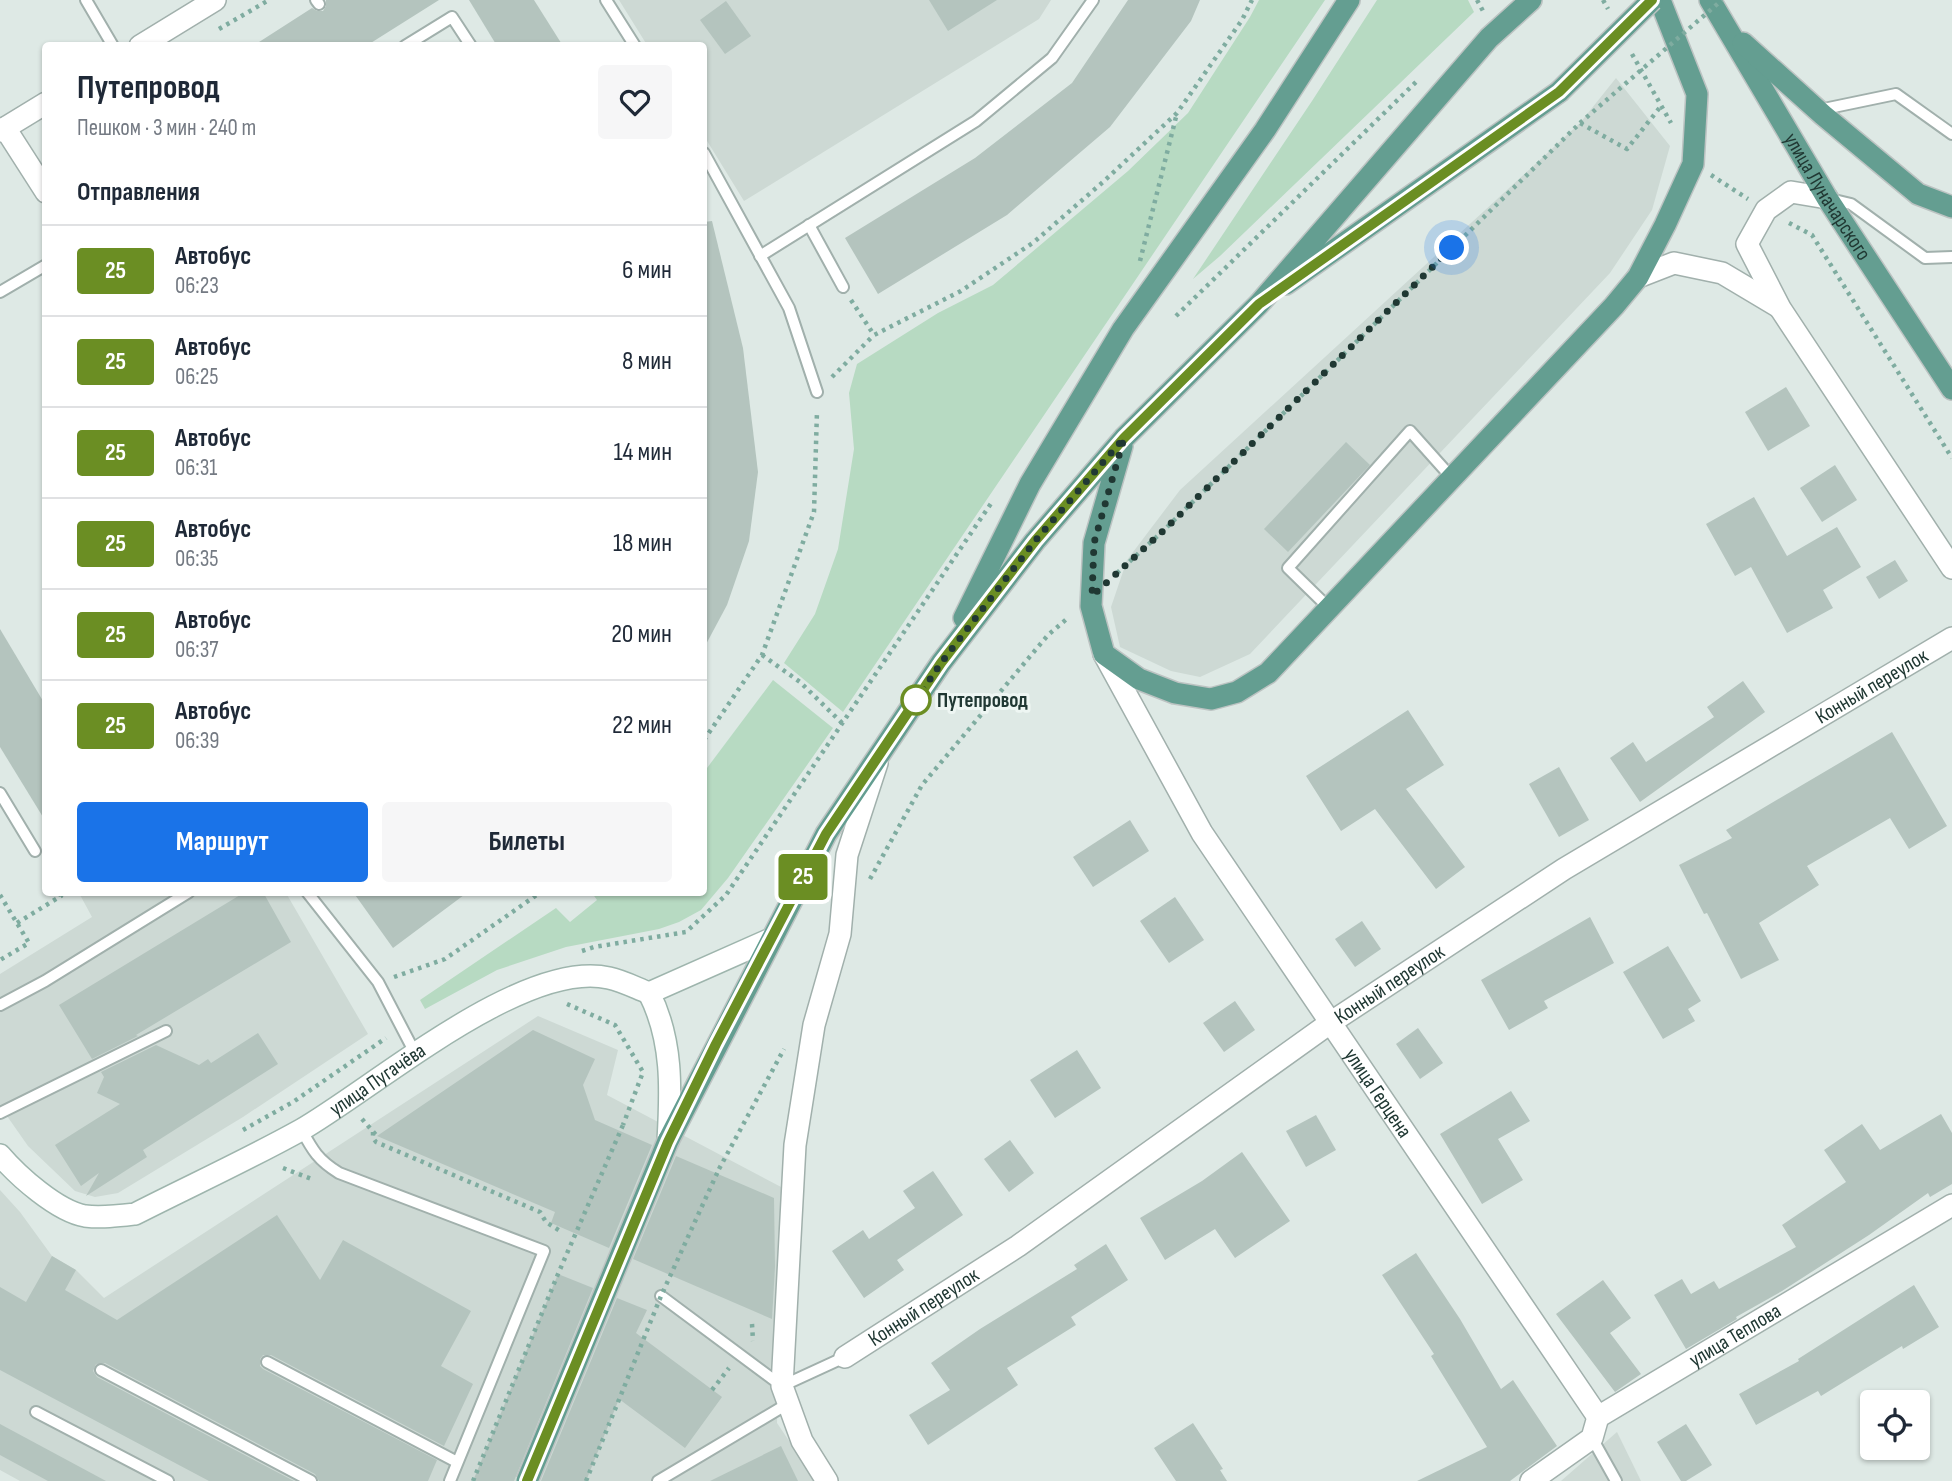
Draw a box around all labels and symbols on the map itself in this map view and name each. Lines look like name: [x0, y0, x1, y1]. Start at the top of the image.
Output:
street label: улица Луначарского: [1779, 128, 1877, 265]
your location: [1434, 230, 1469, 265]
street label: Конный переулок: [1811, 643, 1932, 729]
marker: Путепровод: [901, 685, 931, 715]
place label: Путепровод: [937, 688, 1028, 713]
line badge: 25: [772, 854, 834, 900]
street label: Конный переулок: [1330, 939, 1449, 1029]
street label: улица Пугачёва: [324, 1038, 430, 1121]
street label: улица Герцена: [1339, 1043, 1417, 1142]
street label: Конный переулок: [863, 1262, 983, 1351]
street label: улица Теплова: [1684, 1298, 1785, 1372]

